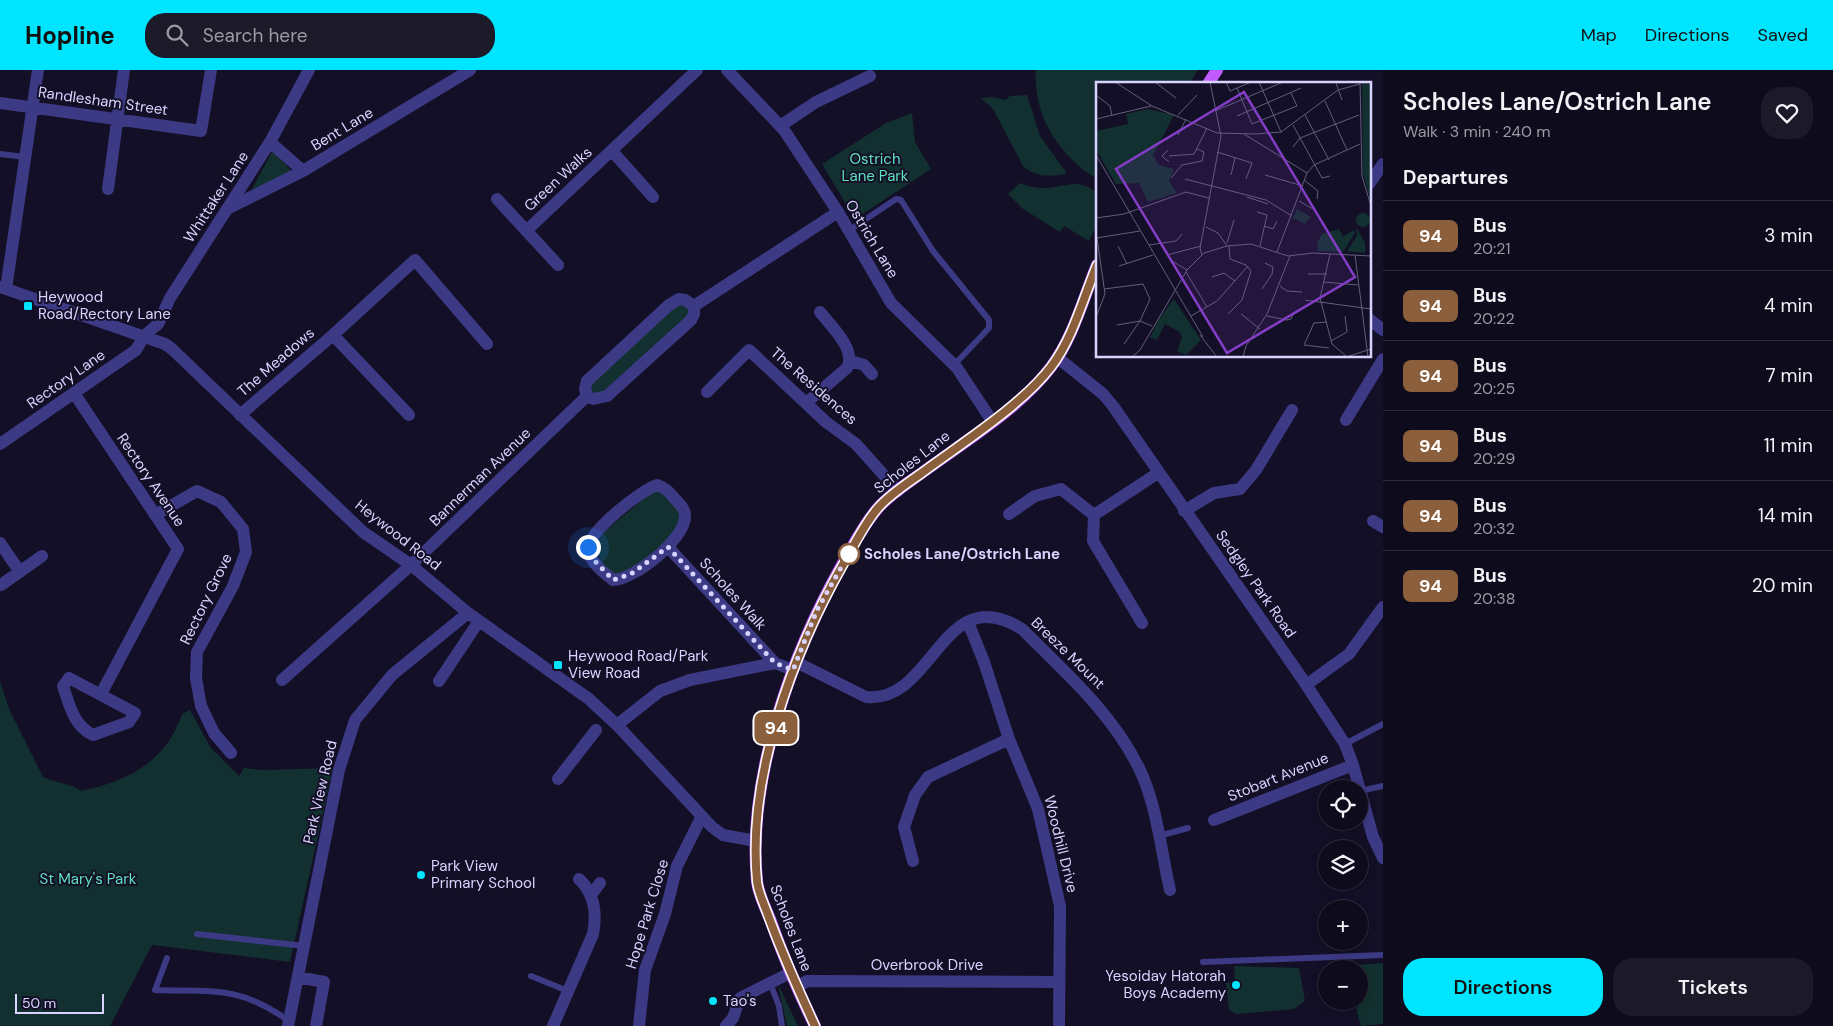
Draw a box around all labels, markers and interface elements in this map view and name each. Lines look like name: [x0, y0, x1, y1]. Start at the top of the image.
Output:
search box: [145, 13, 495, 58]
text: Hopline: [25, 20, 115, 51]
icon: search: [163, 21, 191, 49]
text: Search here: [203, 23, 308, 48]
text: Map: [1581, 23, 1617, 47]
text: Directions: [1645, 23, 1730, 47]
text: Saved: [1758, 23, 1808, 47]
street label: Randlesham Street: [37, 82, 169, 120]
inset map: [1096, 82, 1370, 358]
text: Scholes Lane/Ostrich Lane: [1403, 86, 1712, 117]
button: heart: [1761, 87, 1813, 139]
street label: Bent Lane: [307, 103, 377, 155]
text: Walk · 3 min · 240 m: [1403, 121, 1551, 142]
street label: Green Walks: [520, 142, 596, 216]
street label: Whittaker Lane: [179, 148, 253, 246]
park label: Ostrich Lane Park: [842, 149, 909, 186]
text: Departures: [1403, 165, 1508, 190]
street label: Ostrich Lane: [841, 196, 903, 282]
text: Bus: [1473, 213, 1507, 238]
text: 3 min: [1764, 223, 1813, 248]
text: 94: [1419, 224, 1442, 248]
text: 20:21: [1473, 238, 1510, 259]
text: Bus: [1473, 283, 1507, 308]
place label: Heywood Road/Rectory Lane: [38, 287, 171, 324]
text: 4 min: [1764, 293, 1813, 318]
text: 94: [1419, 294, 1442, 318]
marker: Heywood Road/Rectory Lane: [22, 300, 34, 312]
text: 20:22: [1473, 308, 1515, 329]
street label: The Meadows: [233, 323, 319, 401]
street label: The Residences: [766, 343, 862, 429]
street label: Rectory Lane: [23, 345, 109, 413]
text: Bus: [1473, 353, 1507, 378]
text: 7 min: [1765, 363, 1813, 388]
text: 94: [1419, 364, 1442, 388]
text: 20:25: [1473, 378, 1515, 399]
street label: Bannerman Avenue: [425, 423, 535, 531]
text: Bus: [1473, 423, 1507, 448]
street label: Scholes Lane: [870, 426, 954, 498]
street label: Rectory Avenue: [112, 429, 190, 531]
text: 11 min: [1764, 433, 1813, 458]
text: 94: [1419, 434, 1442, 458]
text: 20:29: [1473, 448, 1515, 469]
text: Bus: [1473, 493, 1507, 518]
street label: Heywood Road: [351, 495, 445, 575]
text: 14 min: [1758, 503, 1813, 528]
text: 94: [1419, 504, 1442, 528]
text: 20:32: [1473, 518, 1515, 539]
street label: Sedgley Park Road: [1211, 526, 1301, 642]
your location: [576, 535, 601, 560]
marker: Scholes Lane/Ostrich Lane: [838, 543, 860, 565]
place label: Scholes Lane/Ostrich Lane: [864, 544, 1060, 564]
street label: Rectory Grove: [175, 550, 237, 648]
street label: Scholes Walk: [695, 553, 771, 635]
text: Bus: [1473, 563, 1507, 588]
text: 20 min: [1752, 573, 1813, 598]
text: 94: [1419, 574, 1442, 598]
text: 20:38: [1473, 588, 1515, 609]
street label: Breeze Mount: [1027, 613, 1109, 693]
place label: Heywood Road/Park View Road: [568, 646, 709, 683]
marker: Heywood Road/Park View Road: [552, 659, 564, 671]
line badge: 94: [754, 712, 798, 744]
text: 94: [764, 716, 788, 740]
street label: Park View Road: [298, 738, 342, 846]
street label: Stobart Avenue: [1225, 748, 1331, 806]
map controls: [1318, 780, 1368, 1010]
button: locate: [1318, 780, 1368, 830]
street label: Woodhill Drive: [1039, 793, 1083, 895]
button: layers: [1318, 840, 1368, 890]
place label: Park View Primary School: [431, 856, 535, 893]
street label: Hope Park Close: [621, 857, 673, 971]
park label: St Mary's Park: [40, 869, 137, 889]
marker: Park View Primary School: [415, 869, 427, 881]
street label: Scholes Lane: [765, 882, 817, 974]
button: +: [1318, 900, 1368, 950]
street label: Overbrook Drive: [871, 955, 983, 975]
button: Directions: [1403, 958, 1603, 1016]
button: Tickets: [1613, 958, 1813, 1016]
button: −: [1318, 960, 1368, 1010]
place label: Yesoiday Hatorah Boys Academy: [1105, 966, 1227, 1003]
marker: Yesoiday Hatorah Boys Academy: [1230, 979, 1242, 991]
scale bar: [15, 991, 104, 1014]
place label: Tao's: [723, 991, 757, 1011]
text: 50 m: [22, 994, 56, 1012]
marker: Tao's: [707, 995, 719, 1007]

